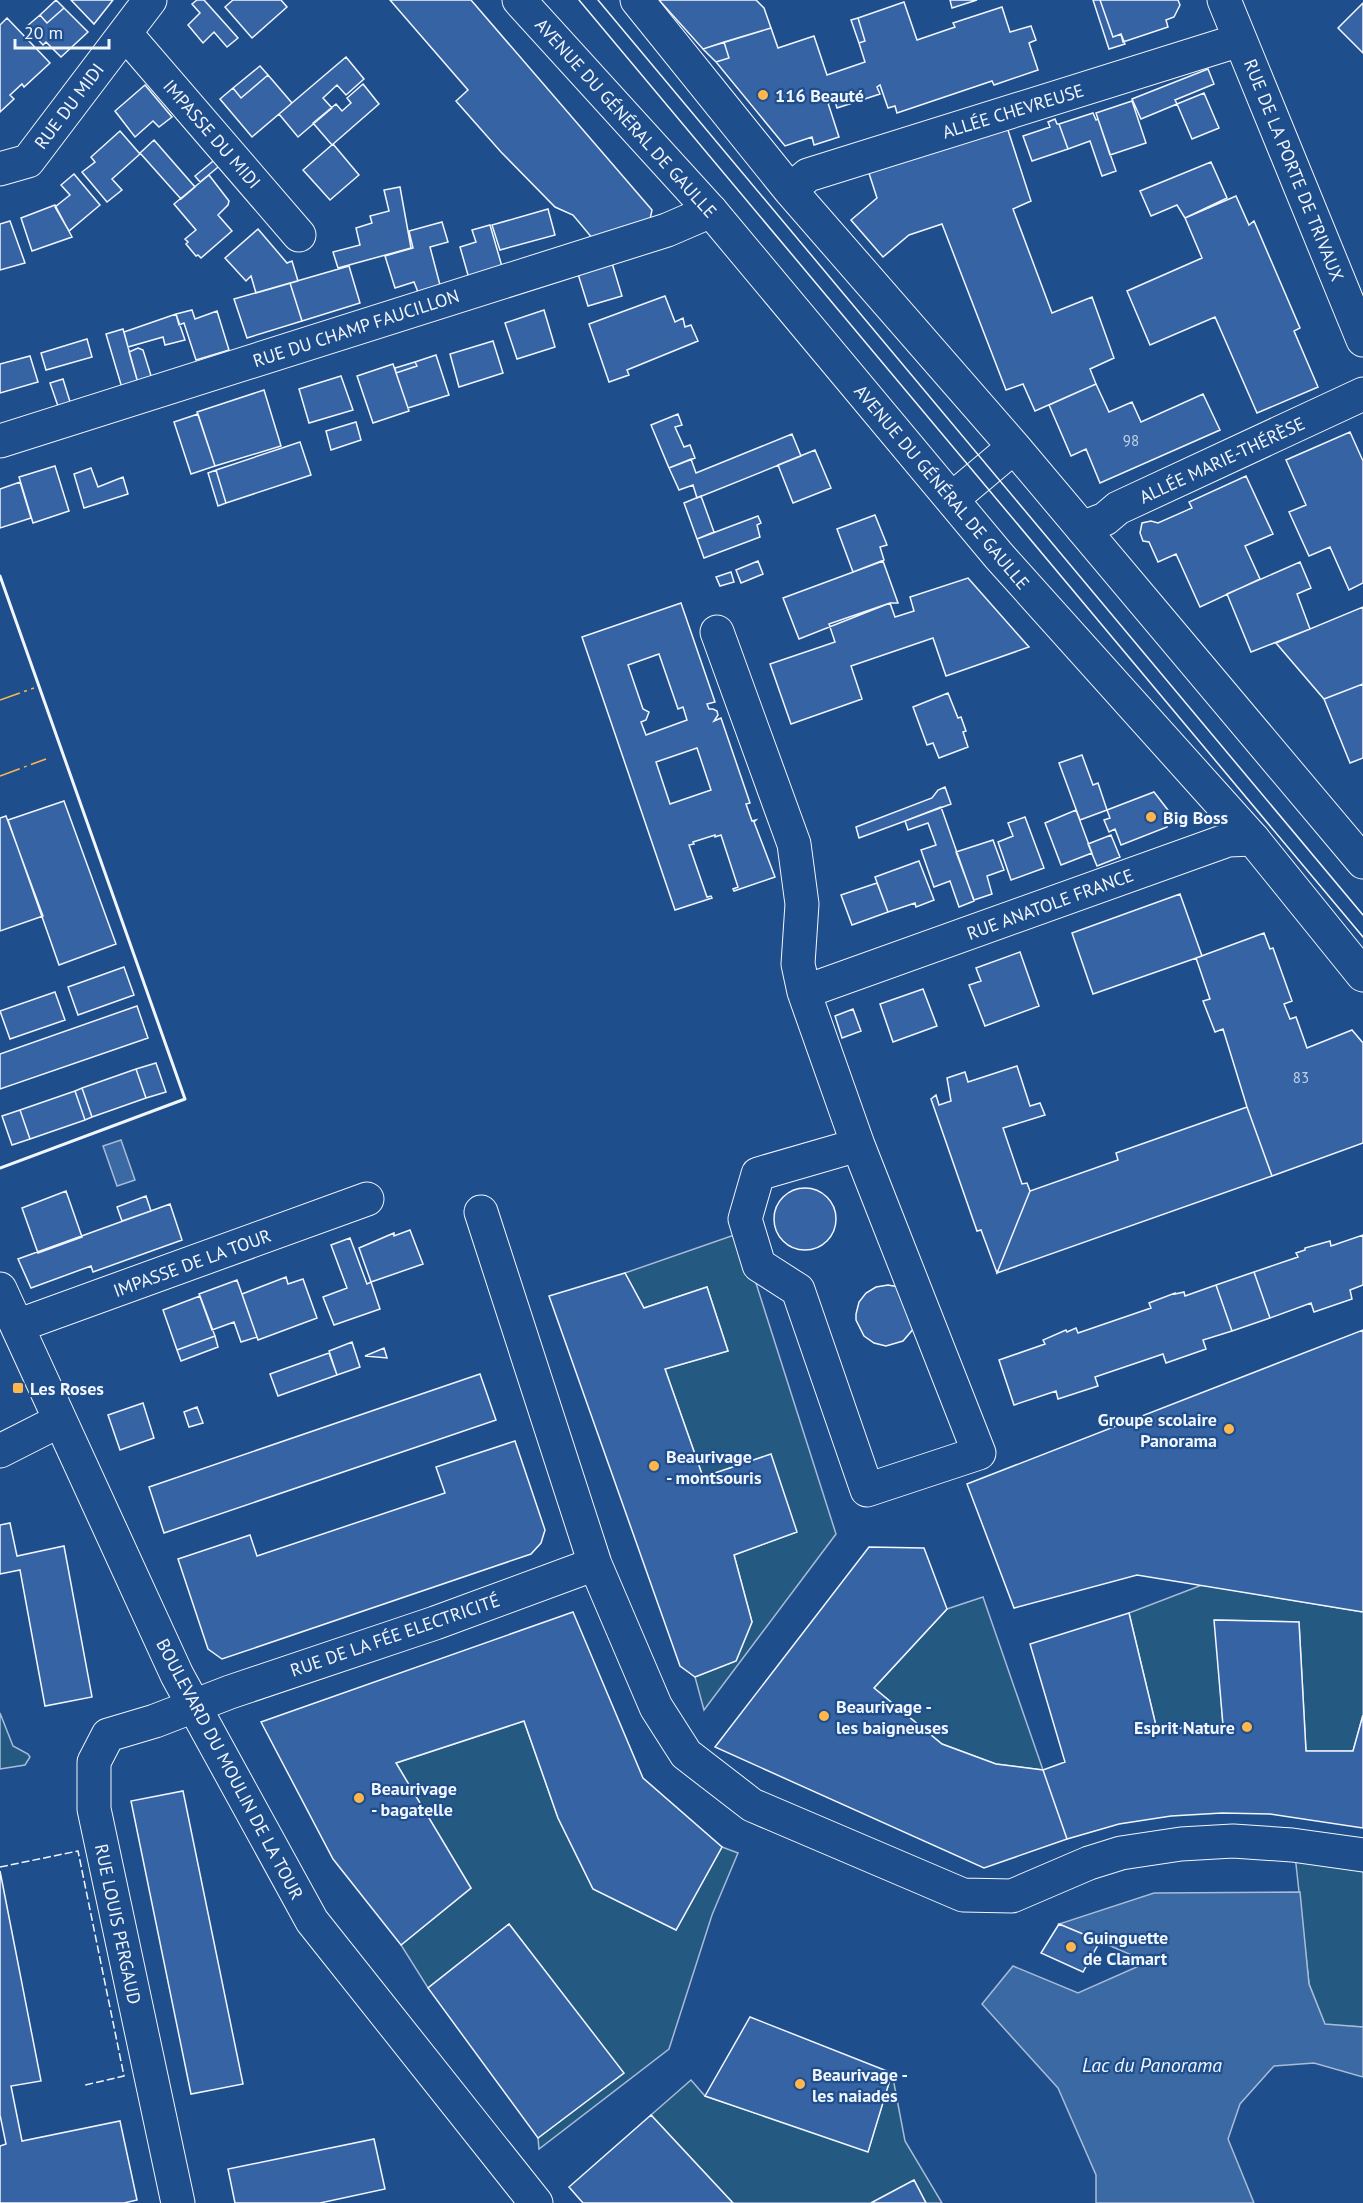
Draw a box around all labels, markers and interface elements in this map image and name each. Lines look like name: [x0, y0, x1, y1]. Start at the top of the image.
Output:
scale bar: [15, 12, 110, 50]
street label: AVENUE DU GÉNÉRAL DE GAULLE: [530, 13, 722, 223]
text: 20 m: [24, 21, 63, 44]
street label: RUE DE LA PORTE DE TRIVAUX: [1239, 56, 1349, 284]
street label: RUE DU MIDI: [29, 58, 109, 154]
street label: IMPASSE DU MIDI: [158, 75, 266, 193]
street label: ALLÉE CHEVREUSE: [939, 79, 1087, 143]
place label: 116 Beauté: [775, 84, 864, 107]
marker: 116 Beauté: [756, 88, 770, 102]
street label: RUE DU CHAMP FAUCILLON: [250, 284, 462, 372]
street label: AVENUE DU GÉNÉRAL DE GAULLE: [849, 380, 1035, 594]
street label: ALLÉE MARIE-THÉRÈSE: [1136, 412, 1308, 508]
house number: 98: [1123, 431, 1139, 450]
place label: Big Boss: [1163, 806, 1229, 829]
marker: Big Boss: [1144, 810, 1158, 824]
street label: RUE ANATOLE FRANCE: [964, 863, 1136, 945]
house number: 83: [1293, 1068, 1309, 1087]
street label: IMPASSE DE LA TOUR: [110, 1224, 274, 1302]
place label: Les Roses: [30, 1377, 104, 1400]
marker: Les Roses: [11, 1381, 25, 1395]
place label: Groupe scolaire Panorama: [1098, 1408, 1217, 1452]
marker: Groupe scolaire Panorama: [1222, 1422, 1236, 1436]
place label: Beaurivage - montsouris: [666, 1445, 762, 1489]
marker: Beaurivage - montsouris: [647, 1459, 661, 1473]
street label: RUE DE LA FÉE ELECTRICITÉ: [287, 1588, 503, 1682]
street label: BOULEVARD DU MOULIN DE LA TOUR: [151, 1635, 309, 1904]
place label: Beaurivage - les baigneuses: [836, 1695, 949, 1739]
marker: Beaurivage - les baigneuses: [817, 1709, 831, 1723]
place label: Esprit Nature: [1134, 1716, 1235, 1739]
marker: Esprit Nature: [1240, 1720, 1254, 1734]
place label: Beaurivage - bagatelle: [371, 1777, 457, 1821]
marker: Beaurivage - bagatelle: [352, 1791, 366, 1805]
street label: RUE LOUIS PERGAUD: [90, 1842, 146, 2006]
place label: Guinguette de Clamart: [1083, 1926, 1168, 1970]
marker: Guinguette de Clamart: [1064, 1940, 1078, 1954]
water label: Lac du Panorama: [1082, 2052, 1222, 2078]
place label: Beaurivage - les naiades: [812, 2063, 908, 2107]
marker: Beaurivage - les naiades: [793, 2077, 807, 2091]

